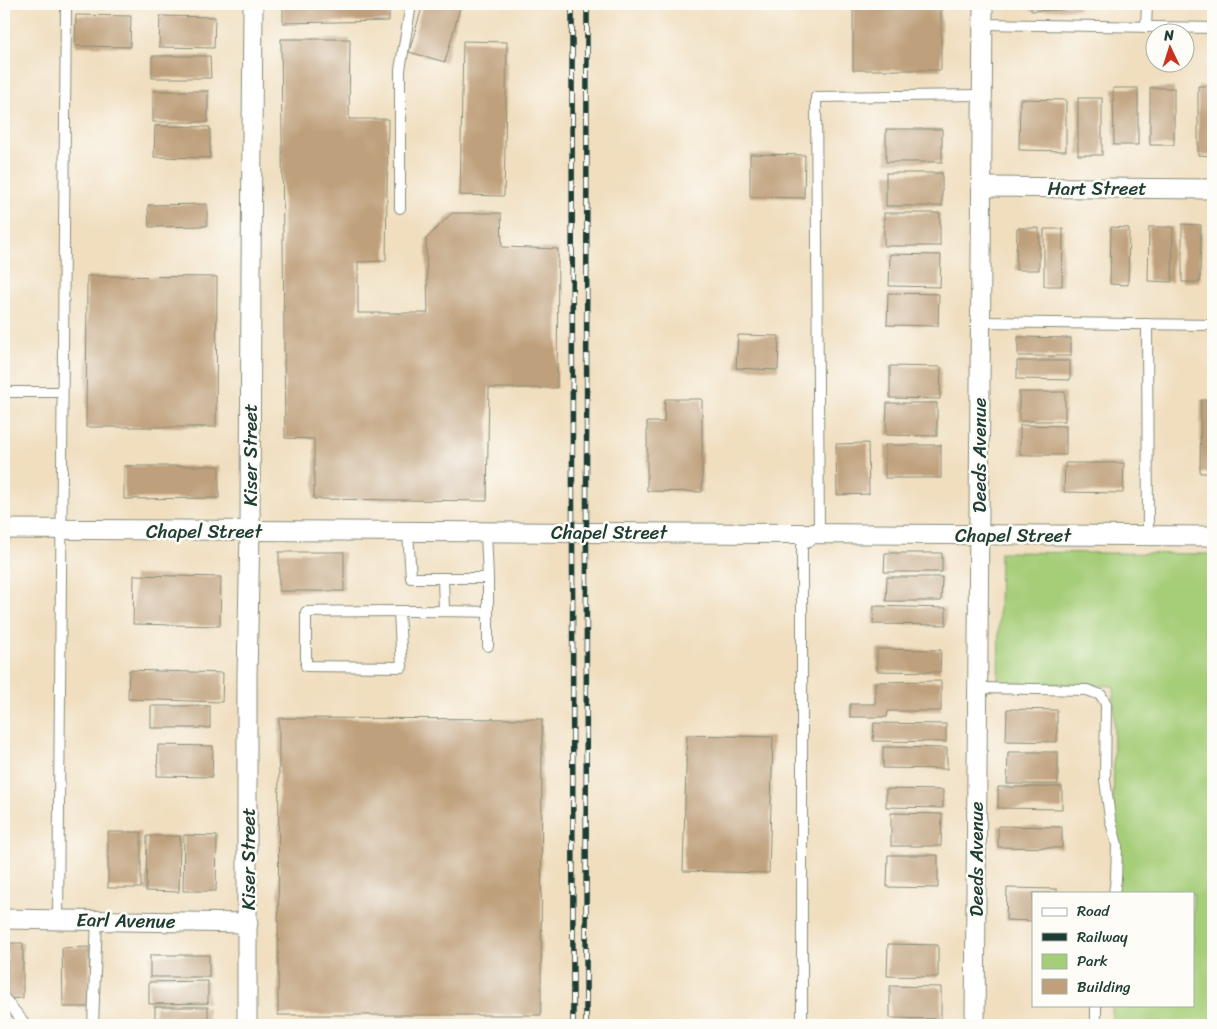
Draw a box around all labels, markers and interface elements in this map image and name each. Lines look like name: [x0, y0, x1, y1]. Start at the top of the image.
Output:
north arrow: [1144, 22, 1194, 72]
text: N: [1162, 23, 1175, 48]
street label: Hart Street: [1047, 172, 1147, 205]
street label: Deeds Avenue: [963, 397, 996, 513]
street label: Kiser Street: [234, 404, 267, 506]
street label: Chapel Street: [146, 515, 263, 548]
street label: Chapel Street: [551, 516, 668, 549]
street label: Chapel Street: [955, 519, 1072, 552]
street label: Deeds Avenue: [960, 801, 993, 917]
street label: Kiser Street: [232, 808, 265, 910]
legend: [1032, 892, 1194, 1006]
text: Road: [1077, 898, 1110, 924]
street label: Earl Avenue: [76, 903, 176, 938]
text: Railway: [1077, 924, 1128, 950]
text: Park: [1077, 948, 1108, 974]
text: Building: [1077, 974, 1131, 1000]

